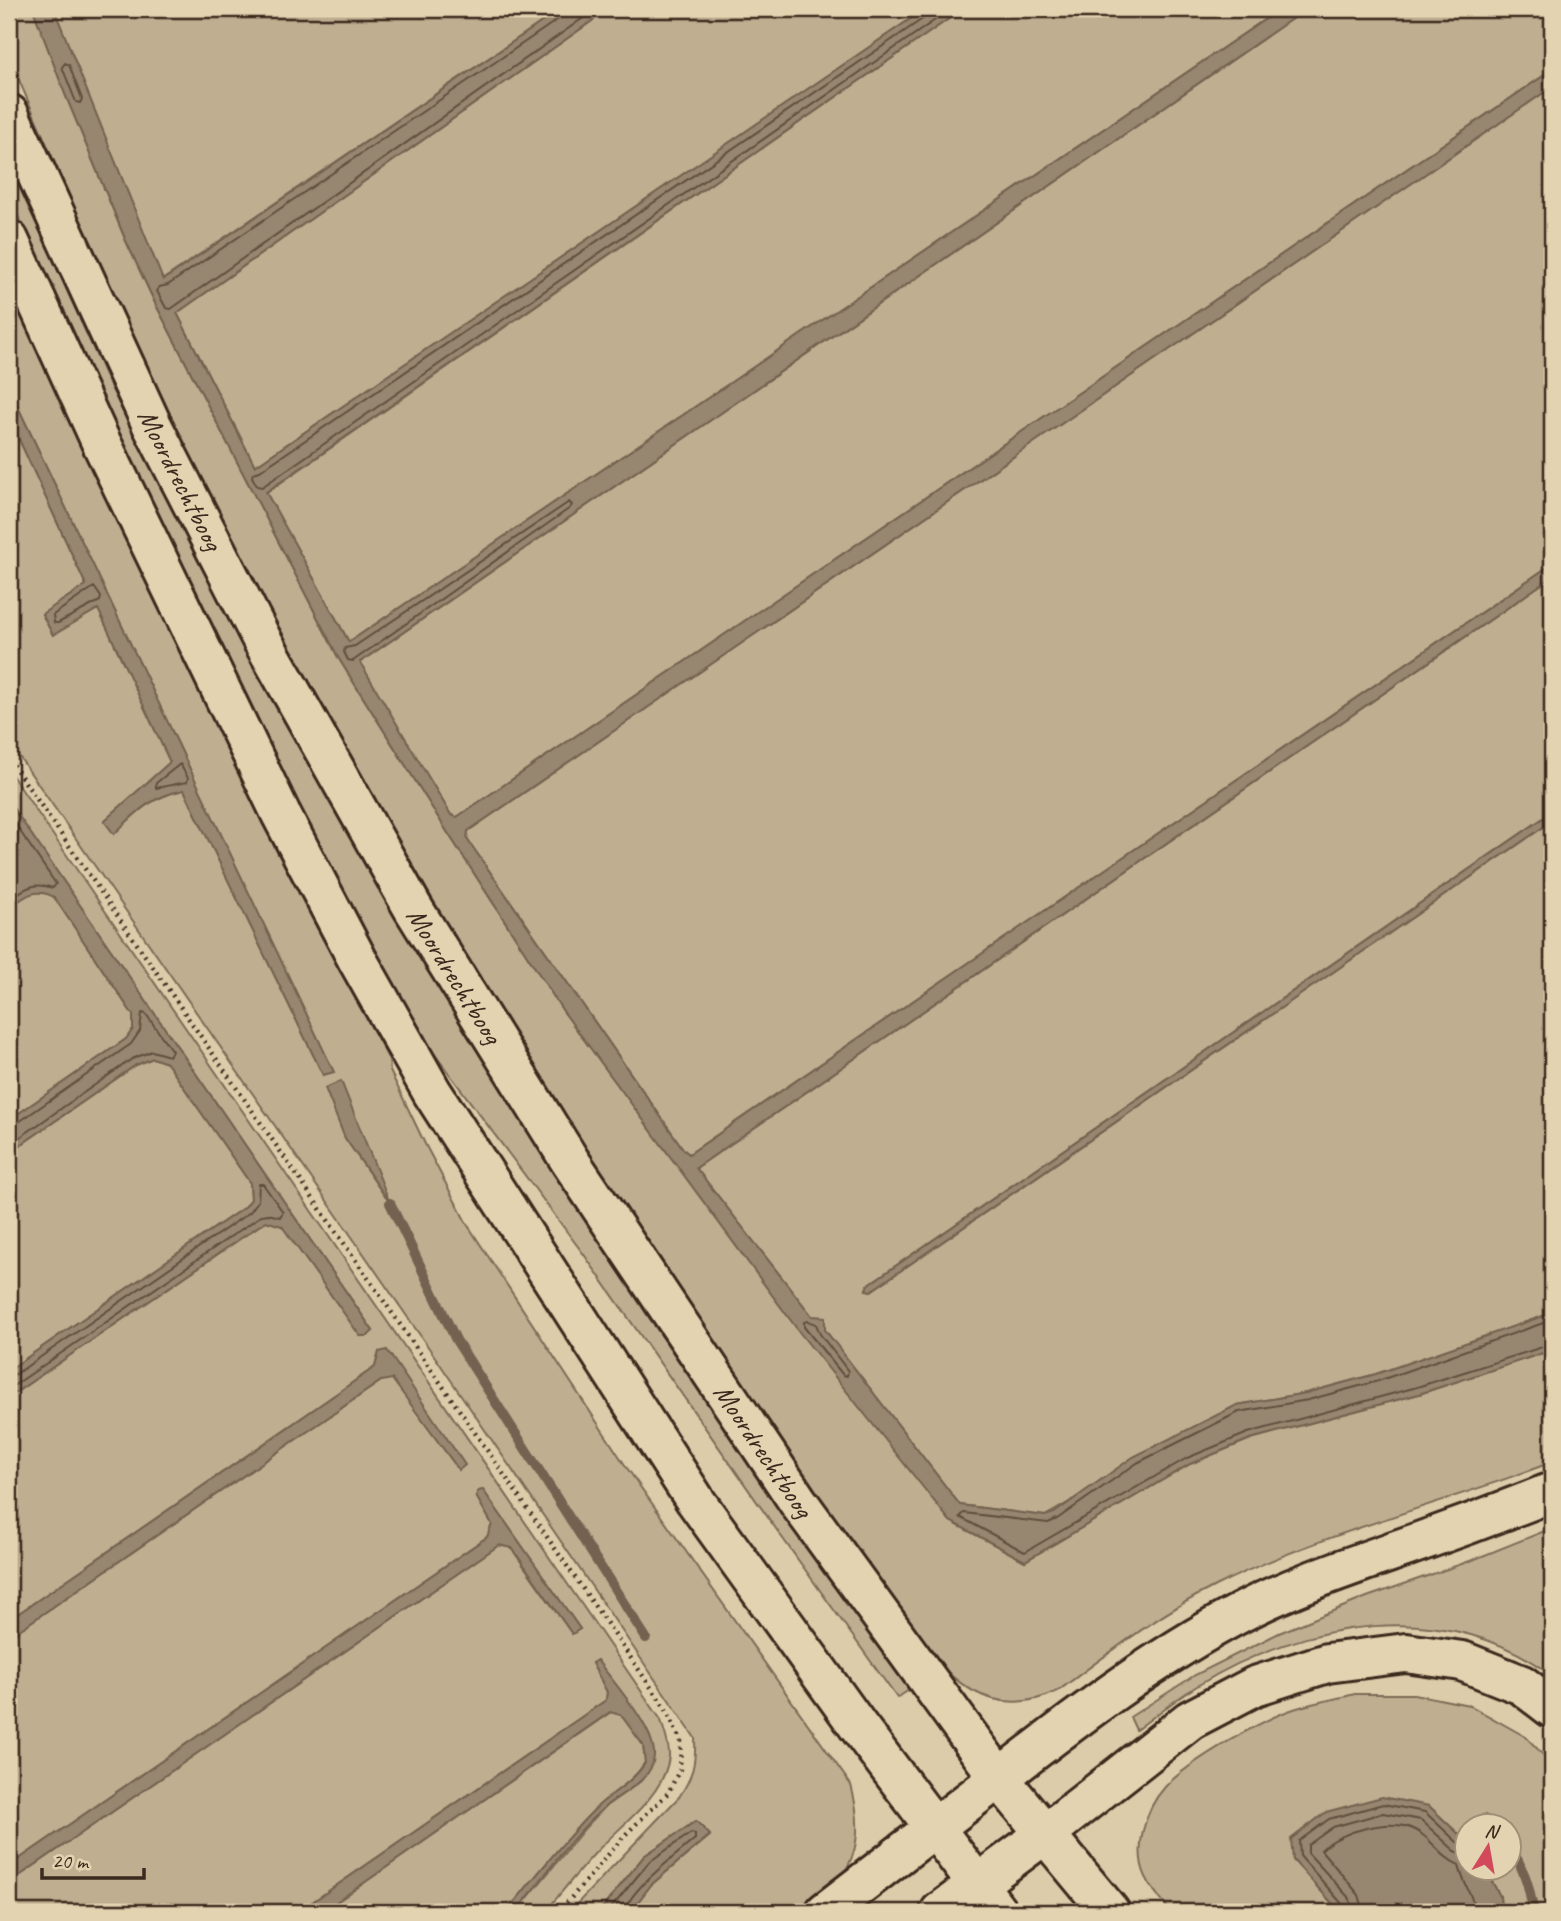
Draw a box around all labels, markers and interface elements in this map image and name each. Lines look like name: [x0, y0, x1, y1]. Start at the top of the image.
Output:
street label: Moordrechtboog: [130, 403, 232, 558]
street label: Moordrechtboog: [399, 901, 511, 1052]
street label: Moordrechtboog: [706, 1377, 822, 1526]
north arrow: [1452, 1812, 1522, 1882]
text: N: [1483, 1818, 1502, 1845]
scale bar: [42, 1837, 144, 1881]
text: 20 m: [52, 1848, 90, 1874]

